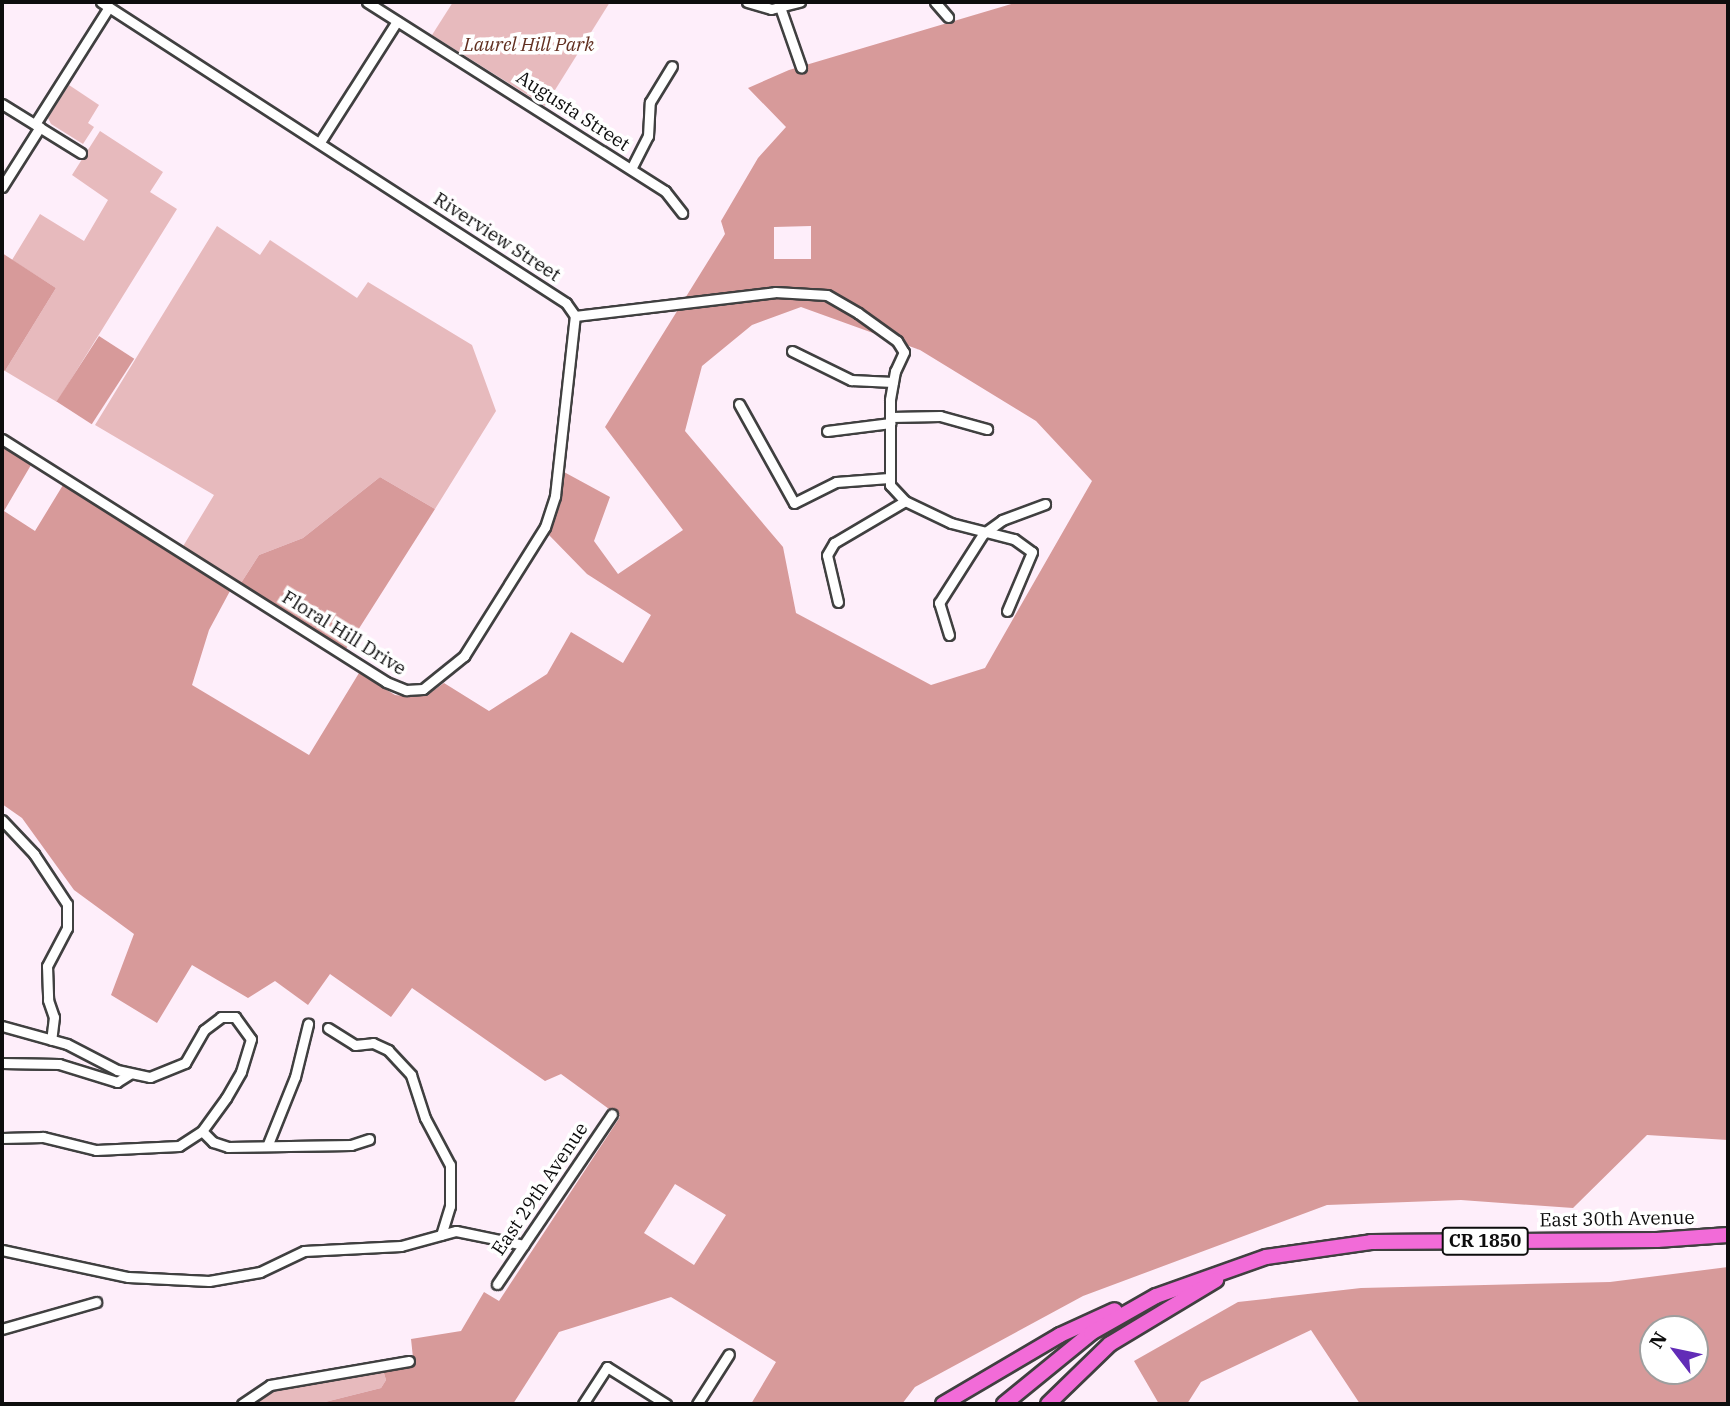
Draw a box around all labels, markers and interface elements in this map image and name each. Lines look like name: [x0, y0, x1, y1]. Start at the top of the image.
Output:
park label: Laurel Hill Park: [464, 34, 594, 56]
street label: Augusta Street: [512, 66, 634, 156]
street label: Riverview Street: [429, 187, 565, 287]
street label: Floral Hill Drive: [278, 586, 410, 680]
street label: East 29th Avenue: [487, 1118, 593, 1260]
street label: East 30th Avenue: [1539, 1206, 1695, 1232]
road number: CR 1850: [1441, 1226, 1529, 1256]
north arrow: [1639, 1315, 1709, 1385]
text: N: [1644, 1327, 1672, 1353]

